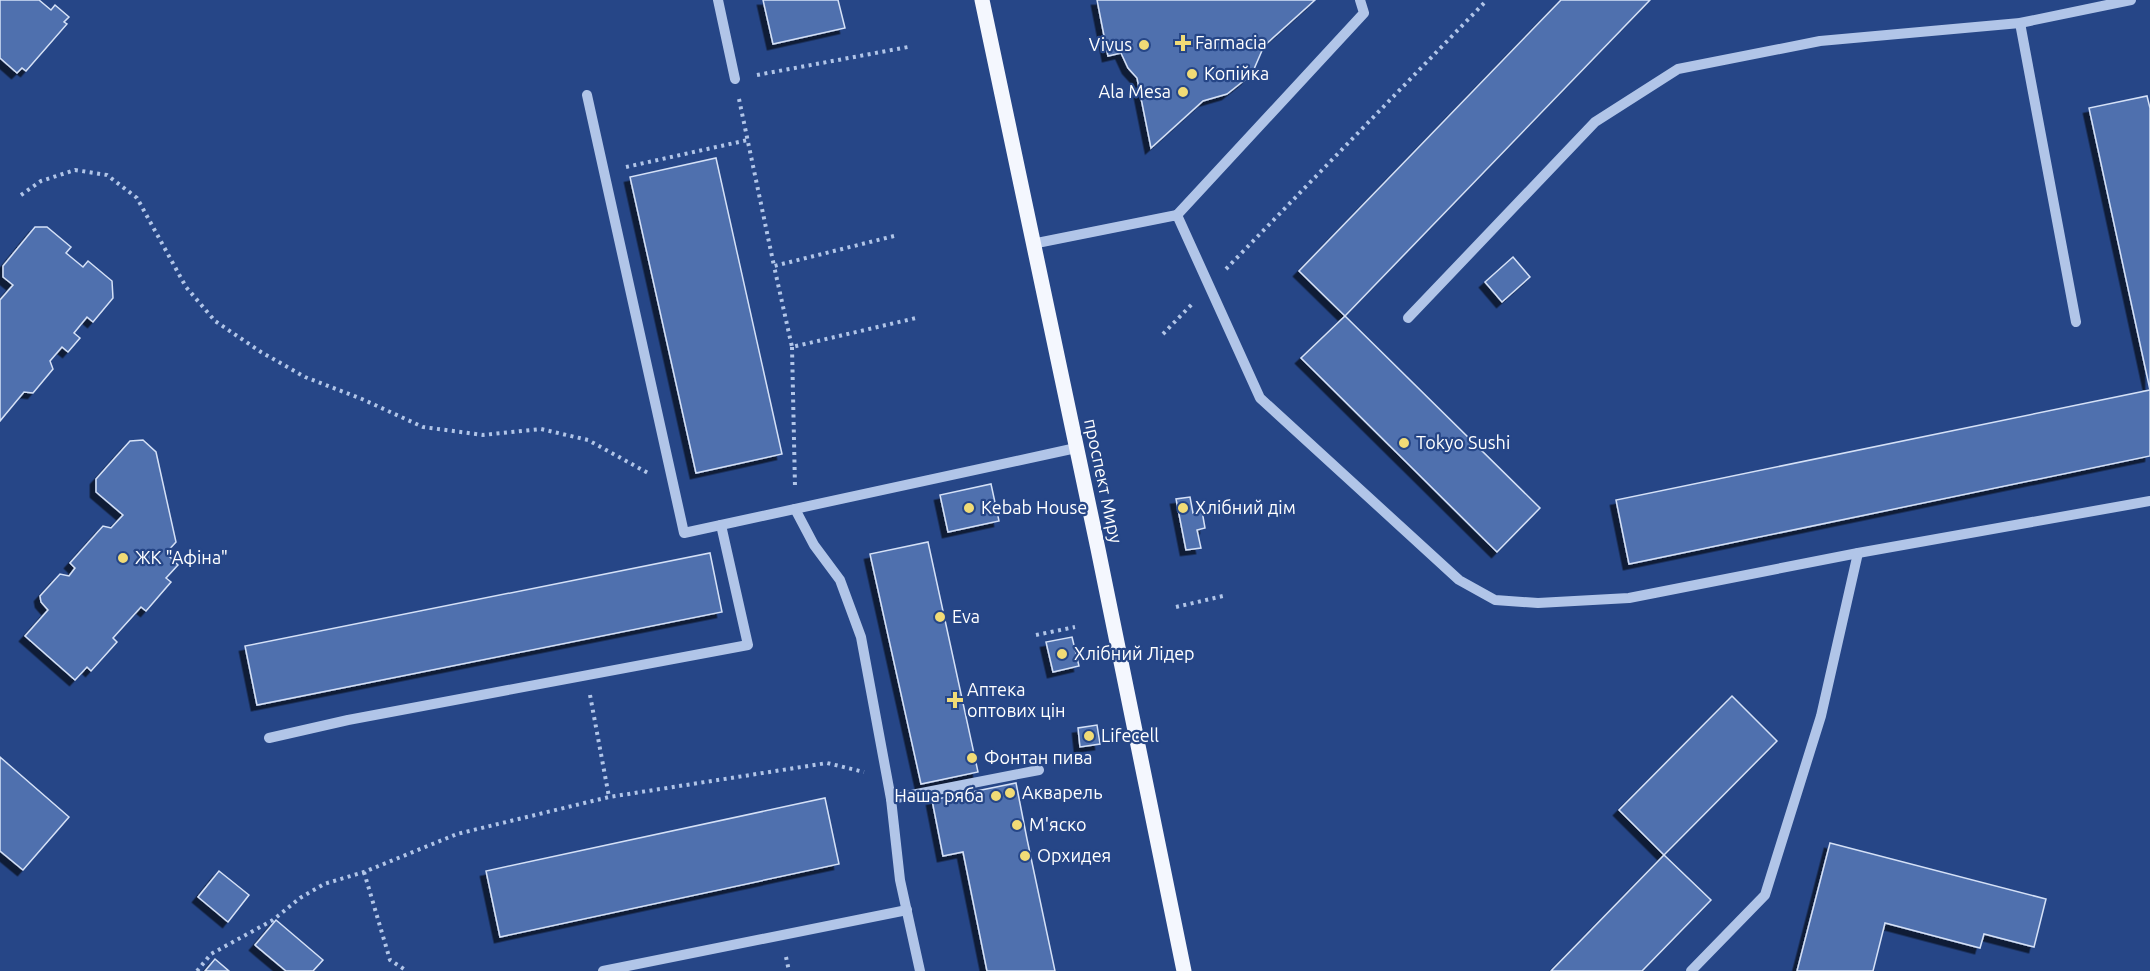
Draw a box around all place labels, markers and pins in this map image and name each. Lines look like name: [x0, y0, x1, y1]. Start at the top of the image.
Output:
place label: Farmacia: [1195, 32, 1267, 52]
place label: Vivus: [1089, 34, 1132, 54]
marker: Farmacia: [1176, 36, 1190, 50]
marker: Vivus: [1137, 38, 1151, 52]
place label: Копійка: [1204, 63, 1269, 83]
marker: Копійка: [1185, 67, 1199, 81]
place label: Ala Mesa: [1099, 81, 1171, 101]
marker: Ala Mesa: [1176, 85, 1190, 99]
place label: Tokyo Sushi: [1416, 432, 1510, 452]
marker: Tokyo Sushi: [1397, 436, 1411, 450]
place label: Kebab House: [981, 497, 1087, 517]
place label: Хлібний дім: [1195, 497, 1296, 517]
marker: Kebab House: [962, 501, 976, 515]
marker: Хлібний дім: [1176, 501, 1190, 515]
place label: ЖК "Афіна": [135, 547, 228, 567]
marker: ЖК "Афіна": [116, 551, 130, 565]
place label: Eva: [952, 606, 980, 626]
marker: Eva: [933, 610, 947, 624]
place label: Хлібний Лідер: [1074, 643, 1195, 663]
marker: Хлібний Лідер: [1055, 647, 1069, 661]
place label: Аптека оптових цін: [967, 679, 1066, 720]
marker: Аптека оптових цін: [948, 693, 962, 707]
place label: Lifecell: [1101, 725, 1159, 745]
marker: Lifecell: [1082, 729, 1096, 743]
place label: Фонтан пива: [984, 747, 1093, 767]
marker: Фонтан пива: [965, 751, 979, 765]
place label: Акварель: [1022, 782, 1102, 802]
place label: Наша ряба: [894, 785, 984, 805]
marker: Акварель: [1003, 786, 1017, 800]
marker: Наша ряба: [989, 789, 1003, 803]
place label: М'яско: [1029, 814, 1086, 834]
marker: М'яско: [1010, 818, 1024, 832]
place label: Орхидея: [1037, 845, 1111, 865]
marker: Орхидея: [1018, 849, 1032, 863]

